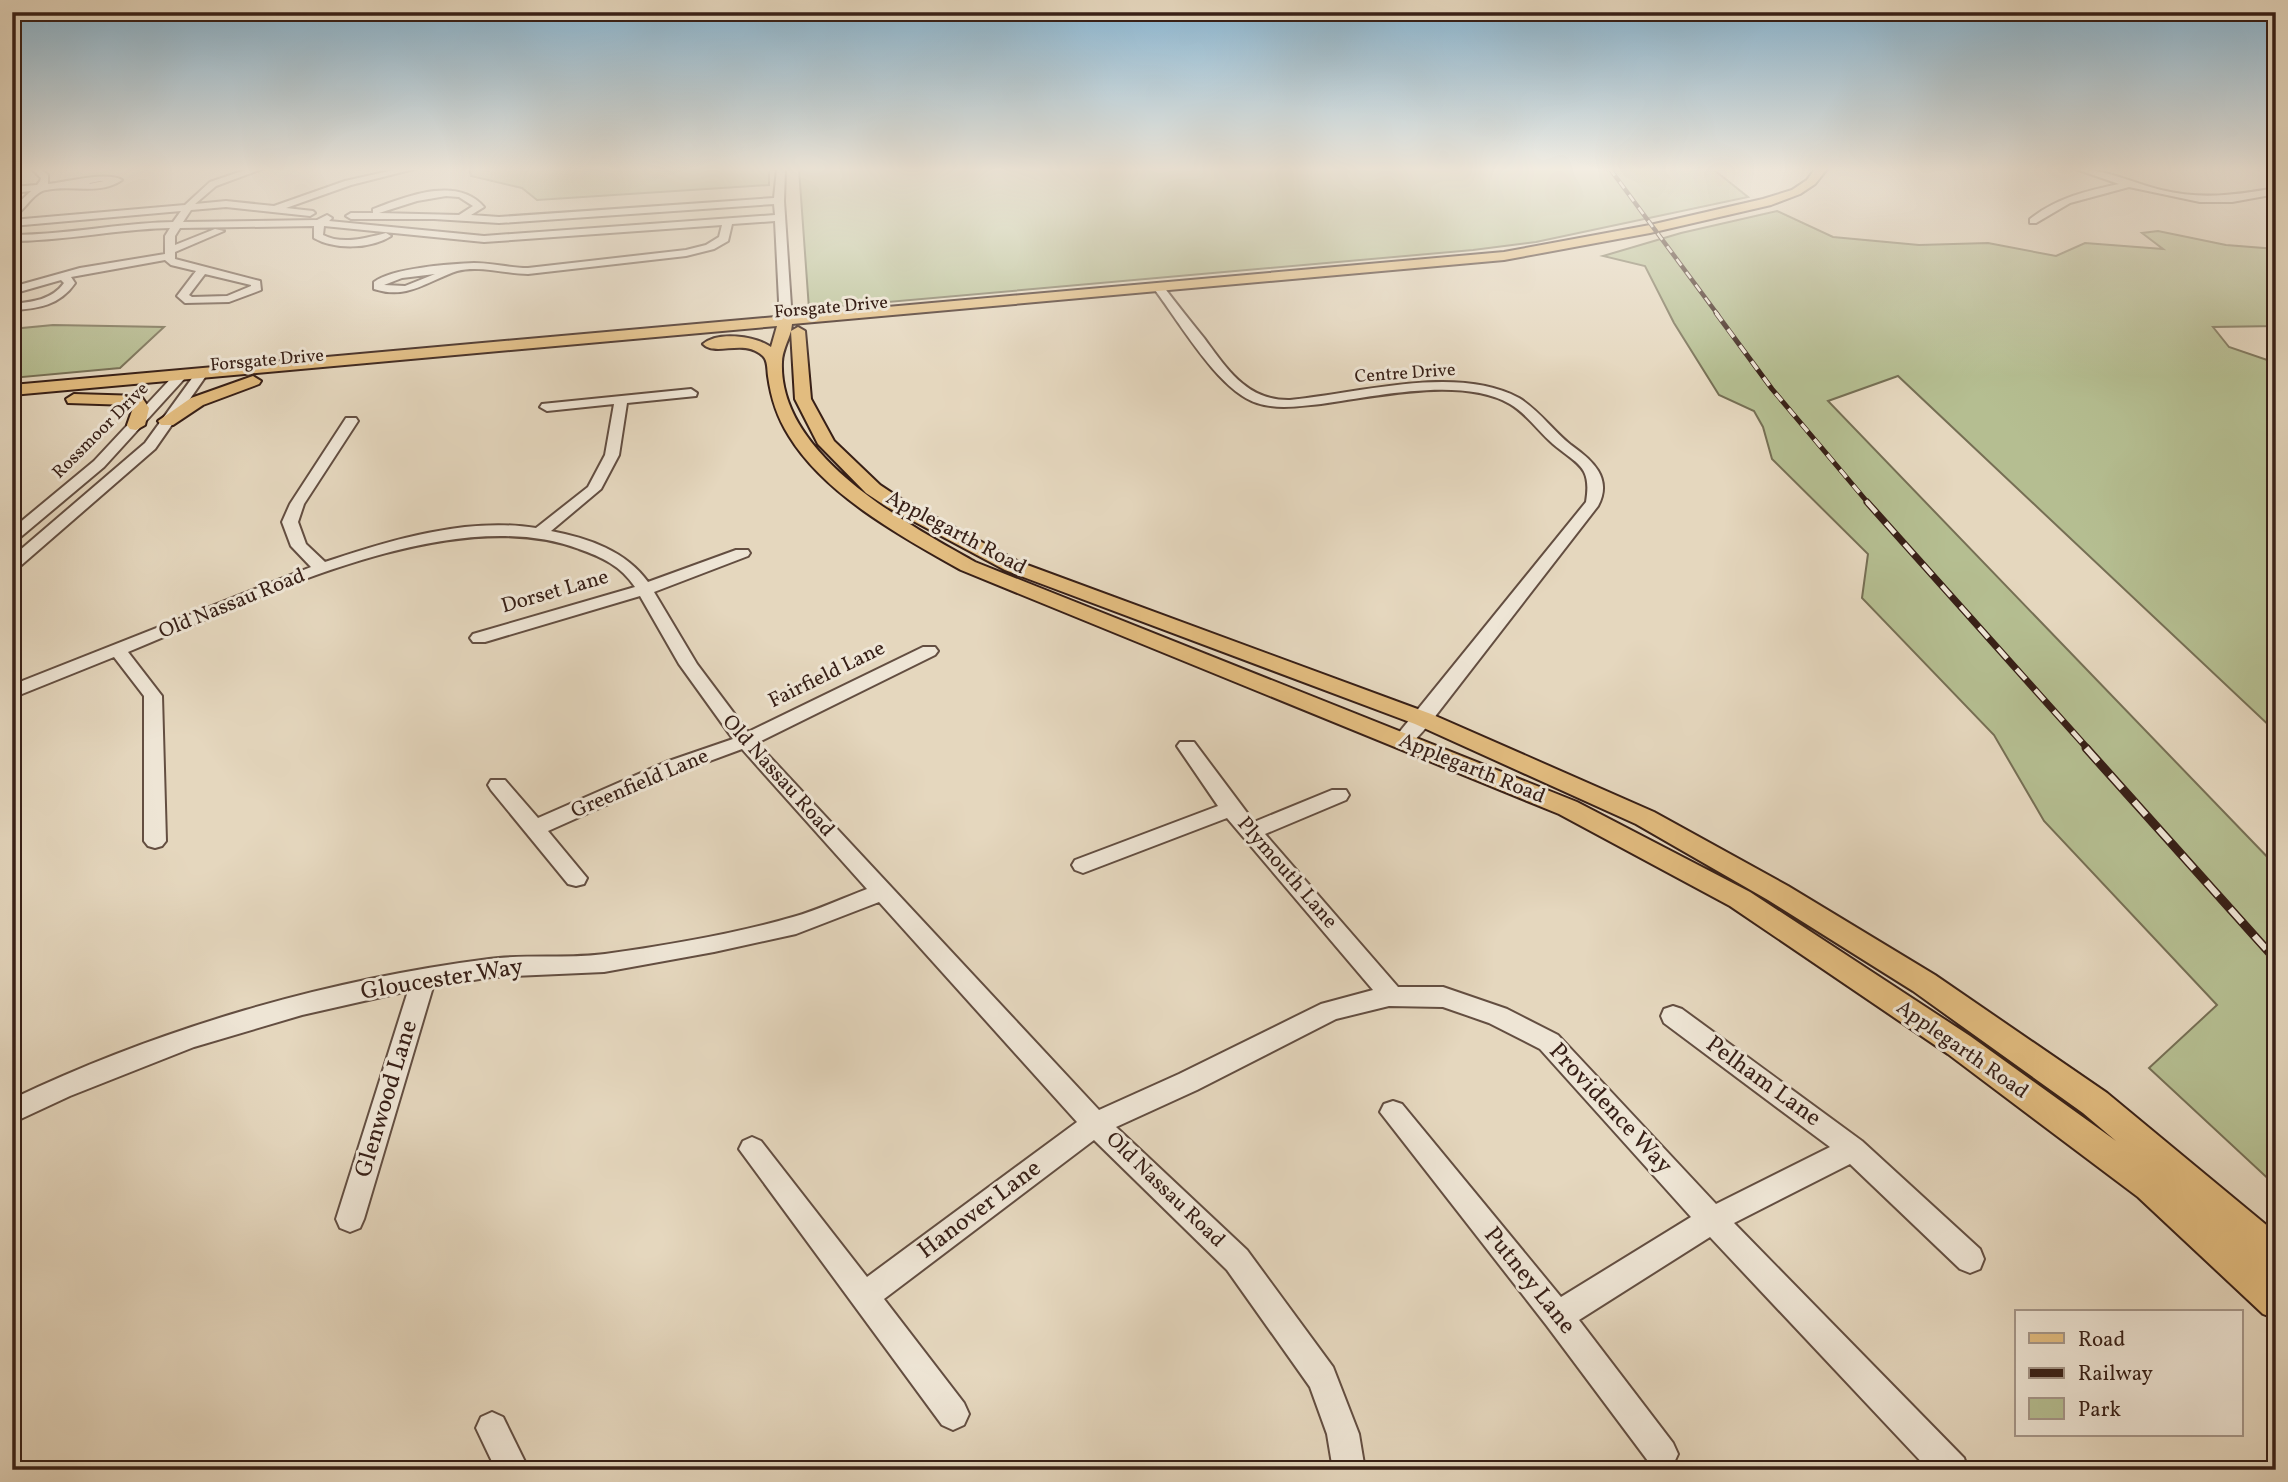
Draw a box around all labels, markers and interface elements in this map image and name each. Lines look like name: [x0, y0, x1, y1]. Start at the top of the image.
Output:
street label: Forsgate Drive: [773, 291, 889, 325]
street label: Forsgate Drive: [209, 344, 325, 378]
street label: Centre Drive: [1354, 358, 1456, 390]
street label: Rossmoor Drive: [47, 377, 155, 485]
street label: Applegarth Road: [881, 484, 1031, 582]
street label: Old Nassau Road: [154, 561, 310, 647]
street label: Dorset Lane: [498, 563, 612, 621]
street label: Fairfield Lane: [764, 634, 890, 716]
street label: Old Nassau Road: [715, 708, 841, 844]
street label: Applegarth Road: [1394, 726, 1550, 812]
street label: Greenfield Lane: [567, 742, 713, 826]
street label: Plymouth Lane: [1230, 811, 1344, 935]
street label: Gloucester Way: [358, 950, 526, 1010]
street label: Applegarth Road: [1890, 994, 2034, 1106]
street label: Glenwood Lane: [347, 1016, 427, 1182]
street label: Pelham Lane: [1698, 1028, 1828, 1136]
street label: Providence Way: [1540, 1036, 1680, 1182]
street label: Old Nassau Road: [1099, 1126, 1231, 1254]
street label: Hanover Lane: [911, 1152, 1049, 1268]
street label: Putney Lane: [1475, 1220, 1583, 1342]
legend: [2015, 1310, 2242, 1436]
text: Road: [2078, 1326, 2125, 1355]
text: Railway: [2078, 1360, 2154, 1389]
text: Park: [2078, 1396, 2121, 1425]

